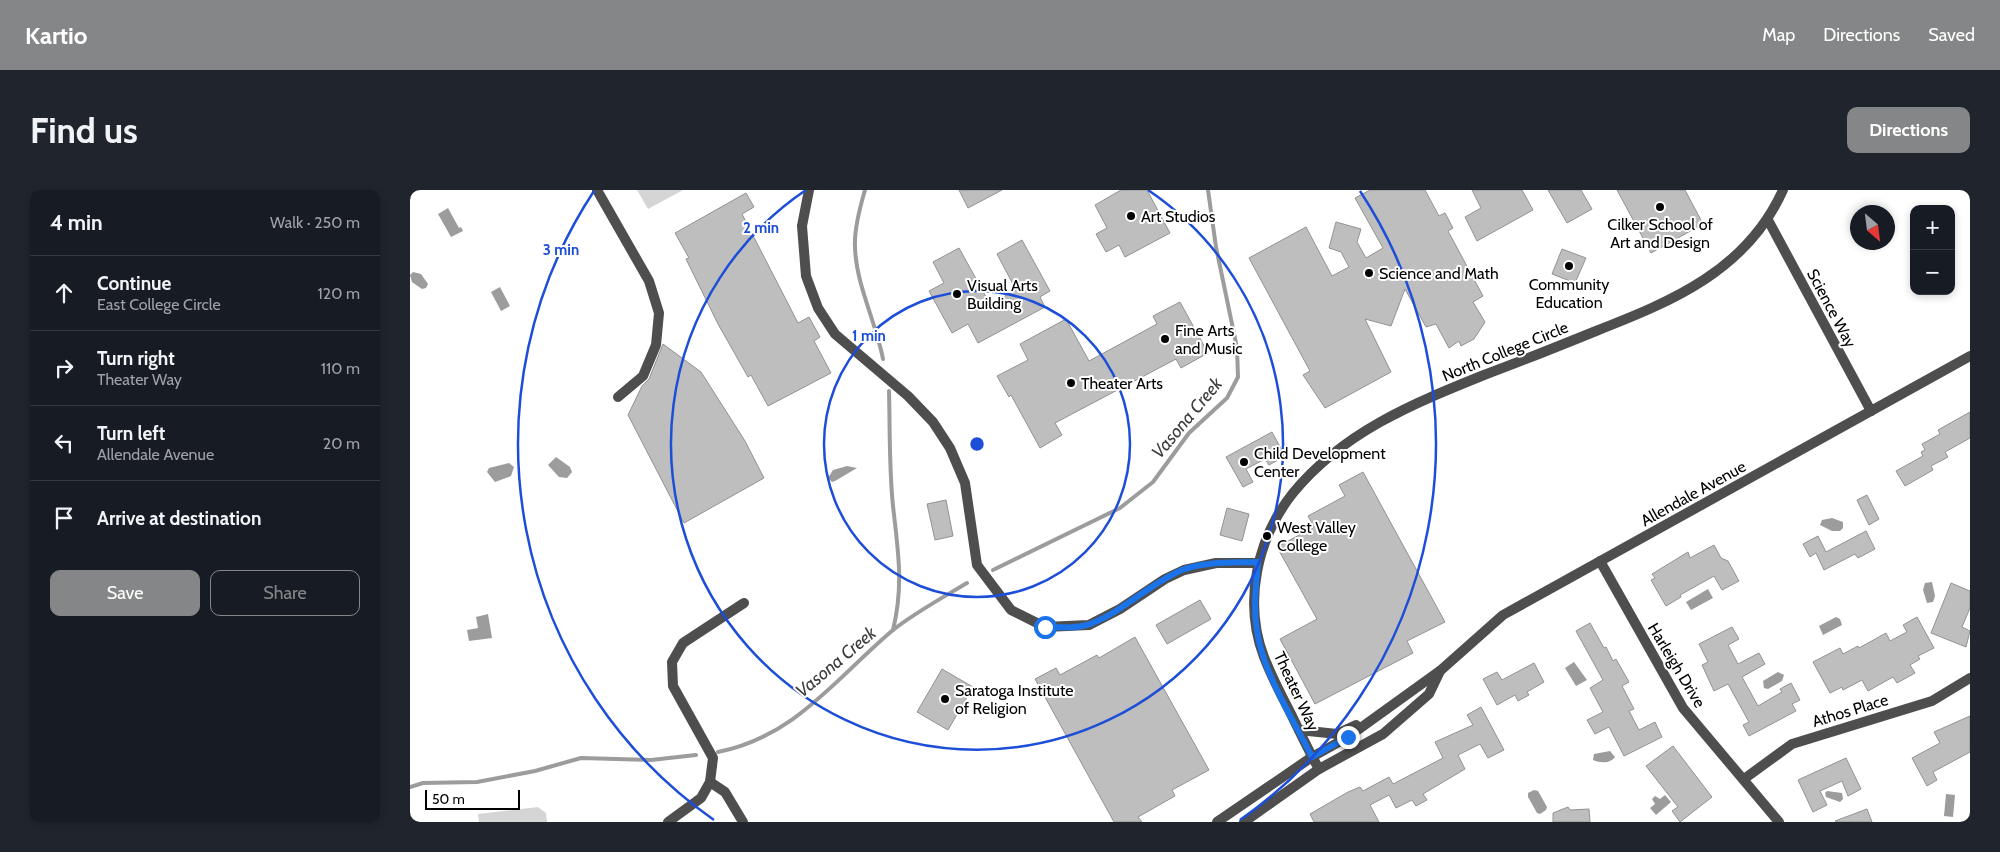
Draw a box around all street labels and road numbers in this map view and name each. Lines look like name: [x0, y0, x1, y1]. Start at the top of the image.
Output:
street label: Science Way: [1803, 266, 1860, 351]
street label: North College Circle: [1439, 318, 1571, 385]
street label: Allendale Avenue: [1637, 457, 1749, 530]
street label: Harleigh Drive: [1644, 620, 1709, 711]
street label: Theater Way: [1270, 649, 1323, 734]
street label: Athos Place: [1810, 690, 1890, 731]

